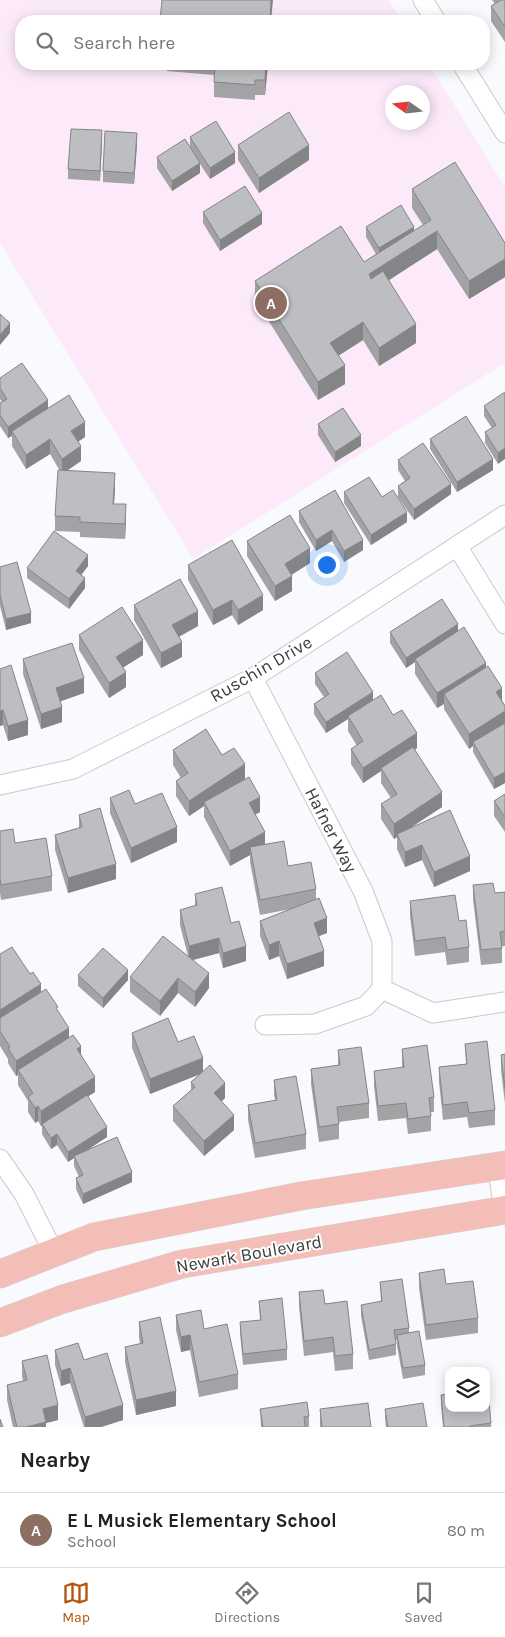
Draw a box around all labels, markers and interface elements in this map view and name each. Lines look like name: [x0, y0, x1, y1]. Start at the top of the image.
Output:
search box: [15, 15, 490, 70]
icon: search: [33, 29, 61, 57]
text: Search here: [73, 32, 175, 54]
north arrow: [385, 85, 430, 130]
pin: A: [255, 284, 287, 322]
your location: [314, 552, 340, 578]
street label: Ruschin Drive: [206, 631, 316, 707]
street label: Hafner Way: [300, 784, 362, 877]
street label: Newark Boulevard: [174, 1230, 324, 1278]
map controls: [445, 1367, 490, 1412]
button: layers: [445, 1367, 490, 1412]
text: Nearby: [20, 1448, 90, 1472]
text: E L Musick Elementary School: [67, 1510, 337, 1532]
text: A: [31, 1521, 41, 1540]
text: 80 m: [447, 1521, 485, 1540]
text: School: [67, 1532, 117, 1551]
tab: Map: [62, 1579, 90, 1626]
tab: Directions: [214, 1579, 280, 1626]
tab: Saved: [404, 1579, 443, 1626]

